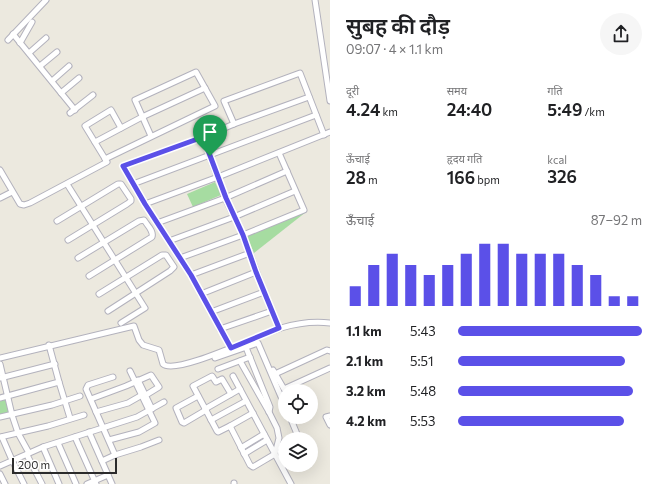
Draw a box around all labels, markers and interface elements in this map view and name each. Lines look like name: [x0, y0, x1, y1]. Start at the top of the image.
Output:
text: सुबह की दौड़: [346, 12, 450, 39]
button: share: [600, 13, 642, 55]
text: 09:07 · 4 × 1.1 km: [346, 41, 443, 57]
text: दूरी: [346, 84, 359, 97]
text: समय: [447, 84, 467, 97]
text: गति: [547, 84, 563, 97]
text: 4.24: [346, 99, 380, 120]
text: 24:40: [447, 99, 492, 120]
text: 5:49: [547, 99, 582, 120]
text: km: [380, 105, 398, 118]
text: /km: [582, 105, 605, 118]
pin: [193, 115, 227, 156]
icon: arrive: [199, 121, 221, 143]
text: ऊँचाई: [346, 152, 370, 165]
text: हृदय गति: [447, 152, 482, 165]
text: kcal: [547, 153, 567, 166]
text: 326: [547, 166, 577, 187]
text: 28: [346, 167, 366, 188]
text: 166: [447, 167, 475, 188]
text: m: [366, 173, 378, 186]
text: bpm: [475, 173, 500, 186]
text: ऊँचाई: [346, 212, 374, 228]
text: 87–92 m: [591, 212, 642, 228]
text: 1.1 km: [346, 323, 382, 339]
text: 5:43: [410, 323, 436, 339]
text: 2.1 km: [346, 353, 383, 369]
text: 5:51: [410, 353, 434, 369]
text: 3.2 km: [346, 383, 386, 399]
text: 5:48: [410, 383, 436, 399]
map controls: [278, 384, 318, 472]
button: locate: [278, 384, 318, 424]
text: 4.2 km: [346, 413, 386, 429]
text: 5:53: [410, 413, 435, 429]
button: layers: [278, 432, 318, 472]
scale bar: [12, 456, 117, 475]
text: 200 m: [18, 458, 50, 471]

